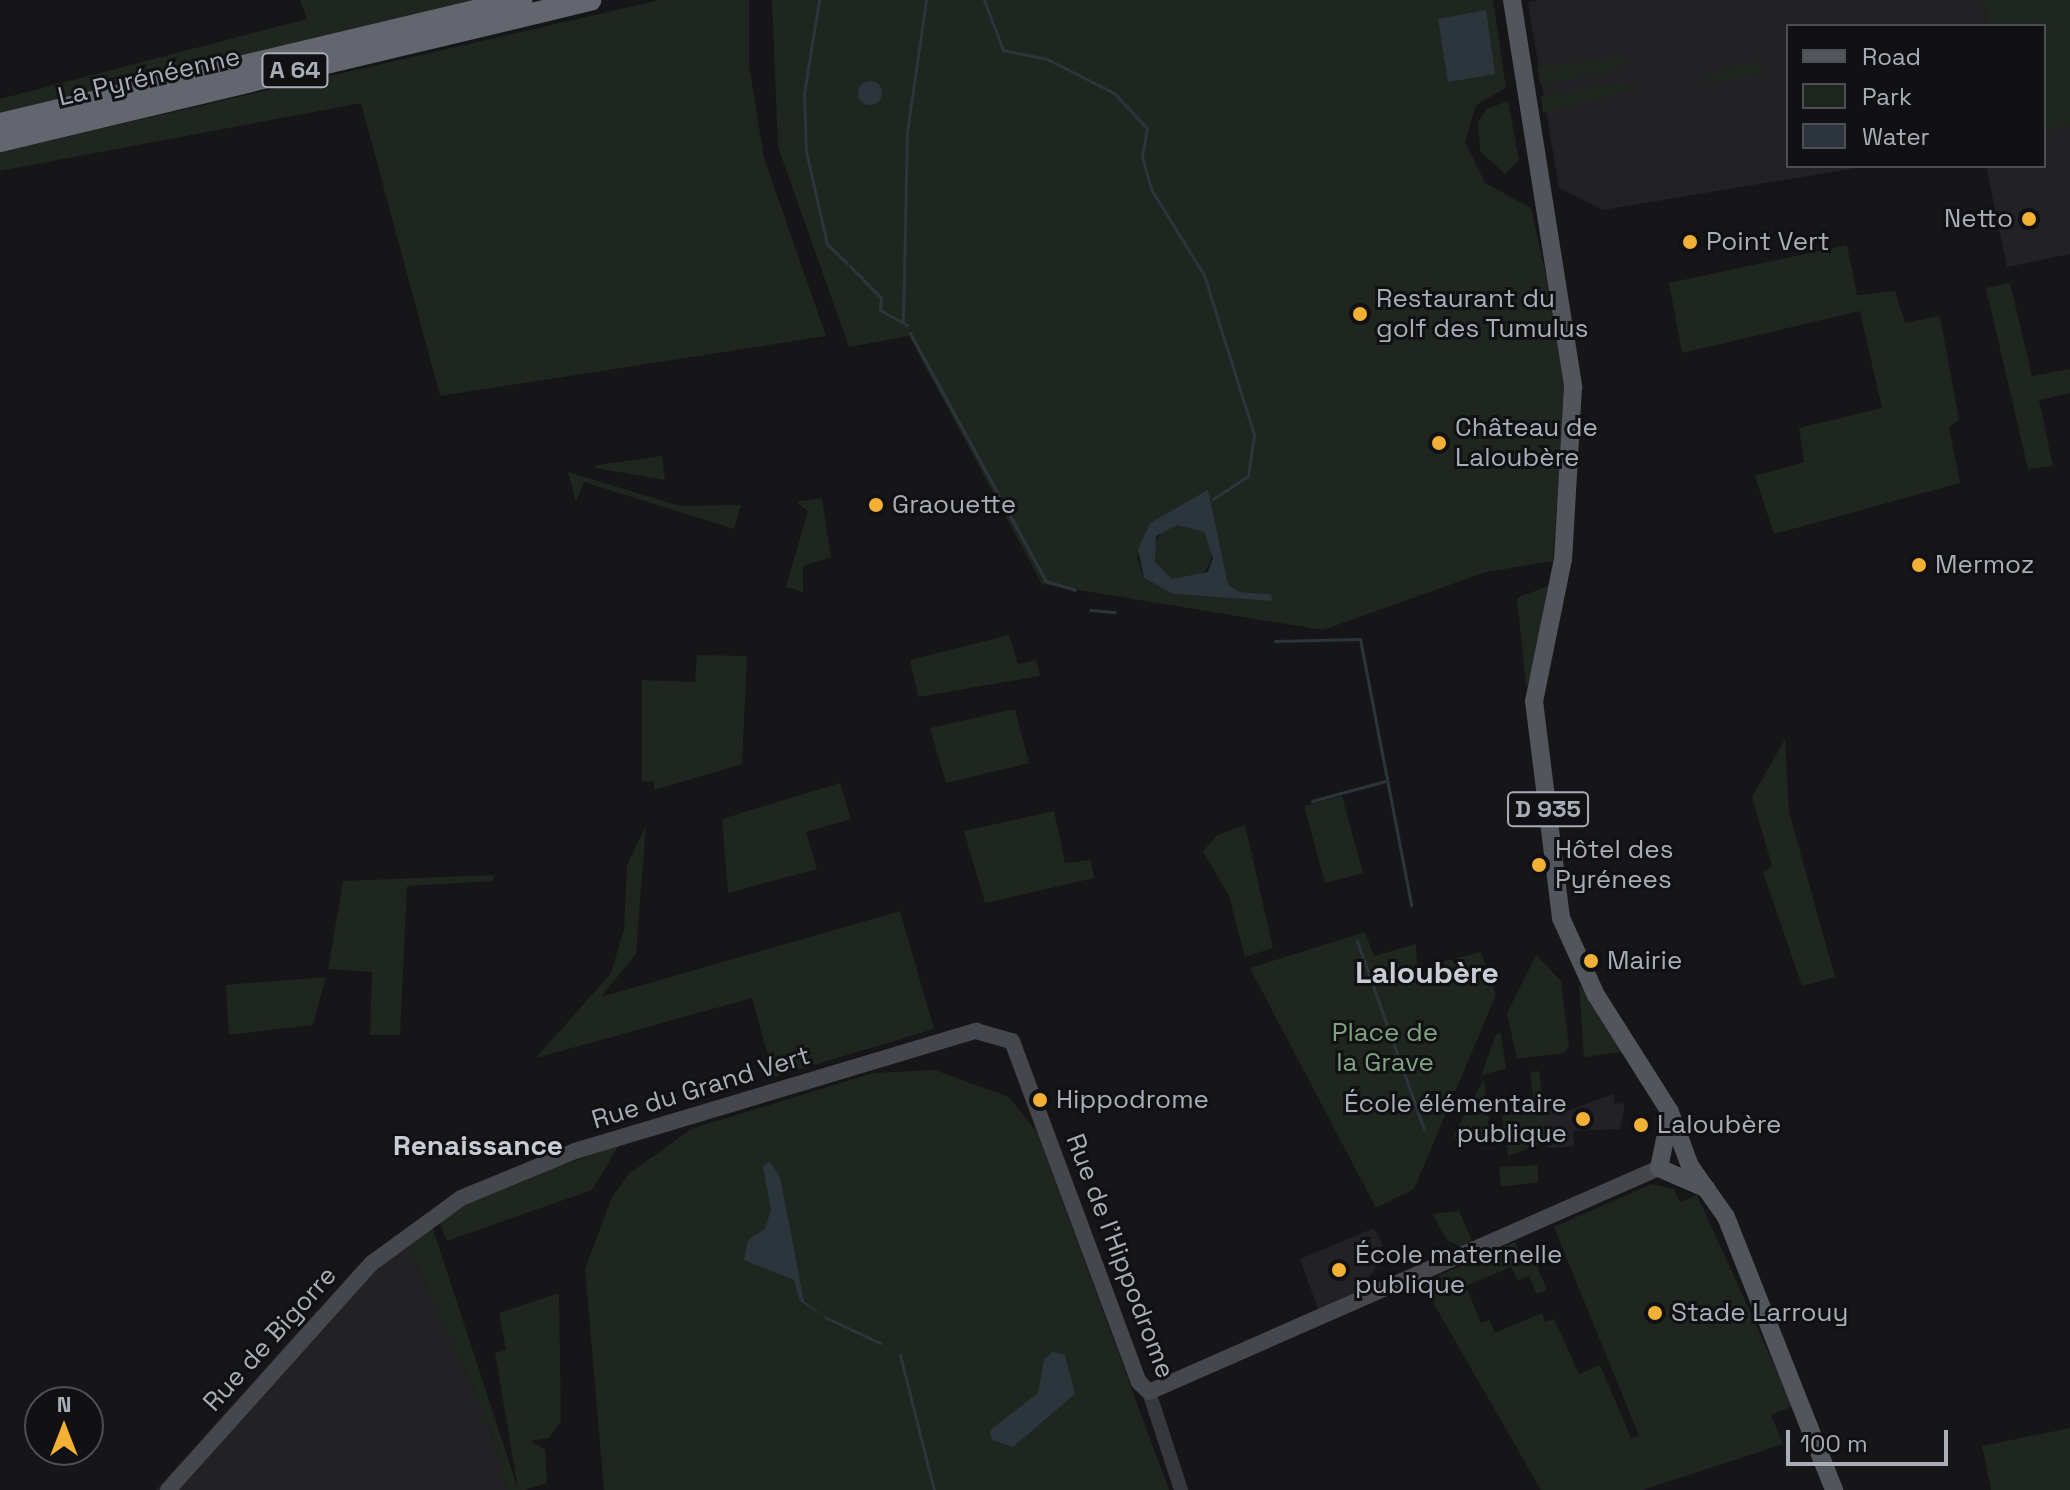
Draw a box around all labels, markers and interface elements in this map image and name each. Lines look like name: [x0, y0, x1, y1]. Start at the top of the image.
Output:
legend: [1786, 24, 2046, 168]
street label: La Pyrénéenne: [55, 41, 243, 113]
text: Road: [1862, 41, 1921, 72]
road number: A 64: [261, 50, 329, 90]
text: Park: [1862, 81, 1912, 112]
text: Water: [1862, 121, 1930, 152]
place label: Netto: [1944, 203, 2013, 235]
marker: Netto: [2020, 210, 2038, 228]
place label: Point Vert: [1706, 226, 1830, 258]
marker: Point Vert: [1681, 233, 1699, 251]
place label: Restaurant du golf des Tumulus: [1376, 283, 1589, 344]
marker: Restaurant du golf des Tumulus: [1351, 305, 1369, 323]
place label: Château de Laloubère: [1455, 412, 1598, 474]
marker: Château de Laloubère: [1430, 434, 1448, 452]
place label: Graouette: [892, 489, 1016, 521]
marker: Graouette: [867, 496, 885, 514]
place label: Mermoz: [1935, 549, 2034, 581]
marker: Mermoz: [1910, 556, 1928, 574]
road number: D 935: [1506, 789, 1590, 829]
place label: Hôtel des Pyrénees: [1555, 834, 1673, 896]
marker: Hôtel des Pyrénees: [1530, 856, 1548, 874]
place label: Mairie: [1607, 945, 1682, 977]
marker: Mairie: [1582, 952, 1600, 970]
district label: Laloubère: [1355, 955, 1499, 991]
park label: Place de la Grave: [1332, 1017, 1438, 1078]
street label: Rue du Grand Vert: [588, 1040, 814, 1136]
place label: Hippodrome: [1056, 1084, 1209, 1116]
place label: École élémentaire publique: [1344, 1088, 1567, 1150]
marker: Hippodrome: [1031, 1091, 1049, 1109]
place label: Laloubère: [1657, 1109, 1781, 1141]
marker: École élémentaire publique: [1574, 1110, 1592, 1128]
marker: Laloubère: [1632, 1116, 1650, 1134]
district label: Renaissance: [393, 1128, 563, 1162]
street label: Rue de l'Hippodrome: [1059, 1130, 1181, 1382]
place label: École maternelle publique: [1355, 1239, 1562, 1300]
street label: Rue de Bigorre: [197, 1260, 343, 1418]
marker: École maternelle publique: [1330, 1261, 1348, 1279]
place label: Stade Larrouy: [1671, 1297, 1848, 1329]
marker: Stade Larrouy: [1646, 1304, 1664, 1322]
north arrow: [24, 1386, 104, 1466]
text: N: [57, 1390, 71, 1418]
scale bar: [1790, 1414, 1952, 1464]
text: 100 m: [1800, 1428, 1868, 1459]

